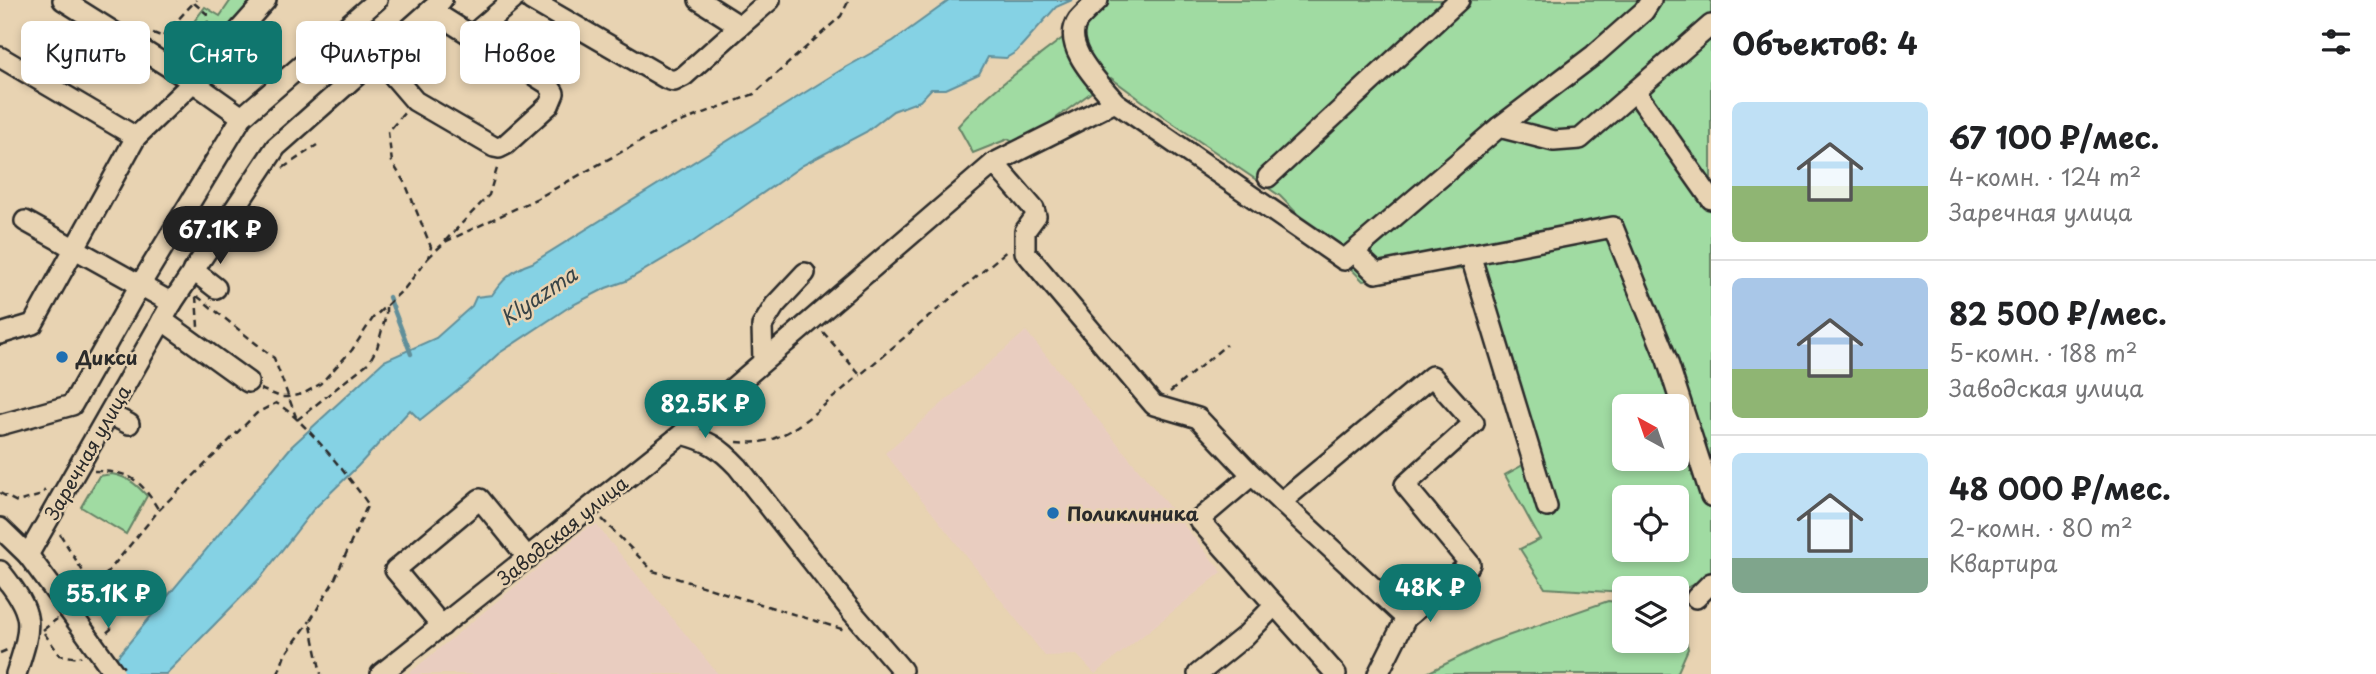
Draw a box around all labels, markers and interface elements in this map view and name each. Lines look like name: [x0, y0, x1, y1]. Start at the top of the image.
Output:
text: Объектов: 4: [1732, 20, 1918, 65]
chip: Купить: [21, 21, 150, 84]
chip: Снять: [164, 21, 282, 84]
chip: Фильтры: [296, 21, 446, 84]
chip: Новое: [460, 21, 580, 84]
icon: filters: [2317, 23, 2355, 61]
text: 67 100 ₽/мес.: [1949, 114, 2159, 159]
icon: home: [1788, 130, 1872, 214]
text: 4-комн. · 124 m²: [1949, 159, 2141, 194]
text: Заречная улица: [1949, 194, 2132, 229]
pin: 67.1K ₽: [155, 206, 285, 266]
text: 67.1K ₽: [179, 211, 261, 246]
water label: Klyazma: [493, 257, 583, 332]
text: 82 500 ₽/мес.: [1949, 290, 2167, 335]
icon: home: [1788, 306, 1872, 390]
text: 5-комн. · 188 m²: [1949, 335, 2138, 370]
place label: Дикси: [75, 343, 138, 371]
marker: Дикси: [54, 349, 70, 365]
text: Заводская улица: [1949, 370, 2144, 405]
street label: Заречная улица: [37, 379, 137, 525]
pin: 82.5K ₽: [640, 380, 770, 440]
text: 82.5K ₽: [661, 385, 749, 420]
north arrow: [1612, 394, 1689, 471]
map controls: [1612, 394, 1689, 653]
text: 48 000 ₽/мес.: [1949, 465, 2171, 510]
street label: Заводская улица: [491, 469, 633, 591]
icon: home: [1788, 481, 1872, 565]
button: locate: [1612, 485, 1689, 562]
place label: Поликлиника: [1067, 499, 1199, 527]
marker: Поликлиника: [1045, 505, 1061, 521]
text: 2-комн. · 80 m²: [1949, 510, 2133, 545]
text: Квартира: [1949, 545, 2057, 580]
pin: 48K ₽: [1381, 564, 1479, 624]
text: 48K ₽: [1395, 569, 1465, 604]
pin: 55.1K ₽: [43, 570, 173, 630]
text: 55.1K ₽: [66, 575, 150, 610]
button: layers: [1612, 576, 1689, 653]

